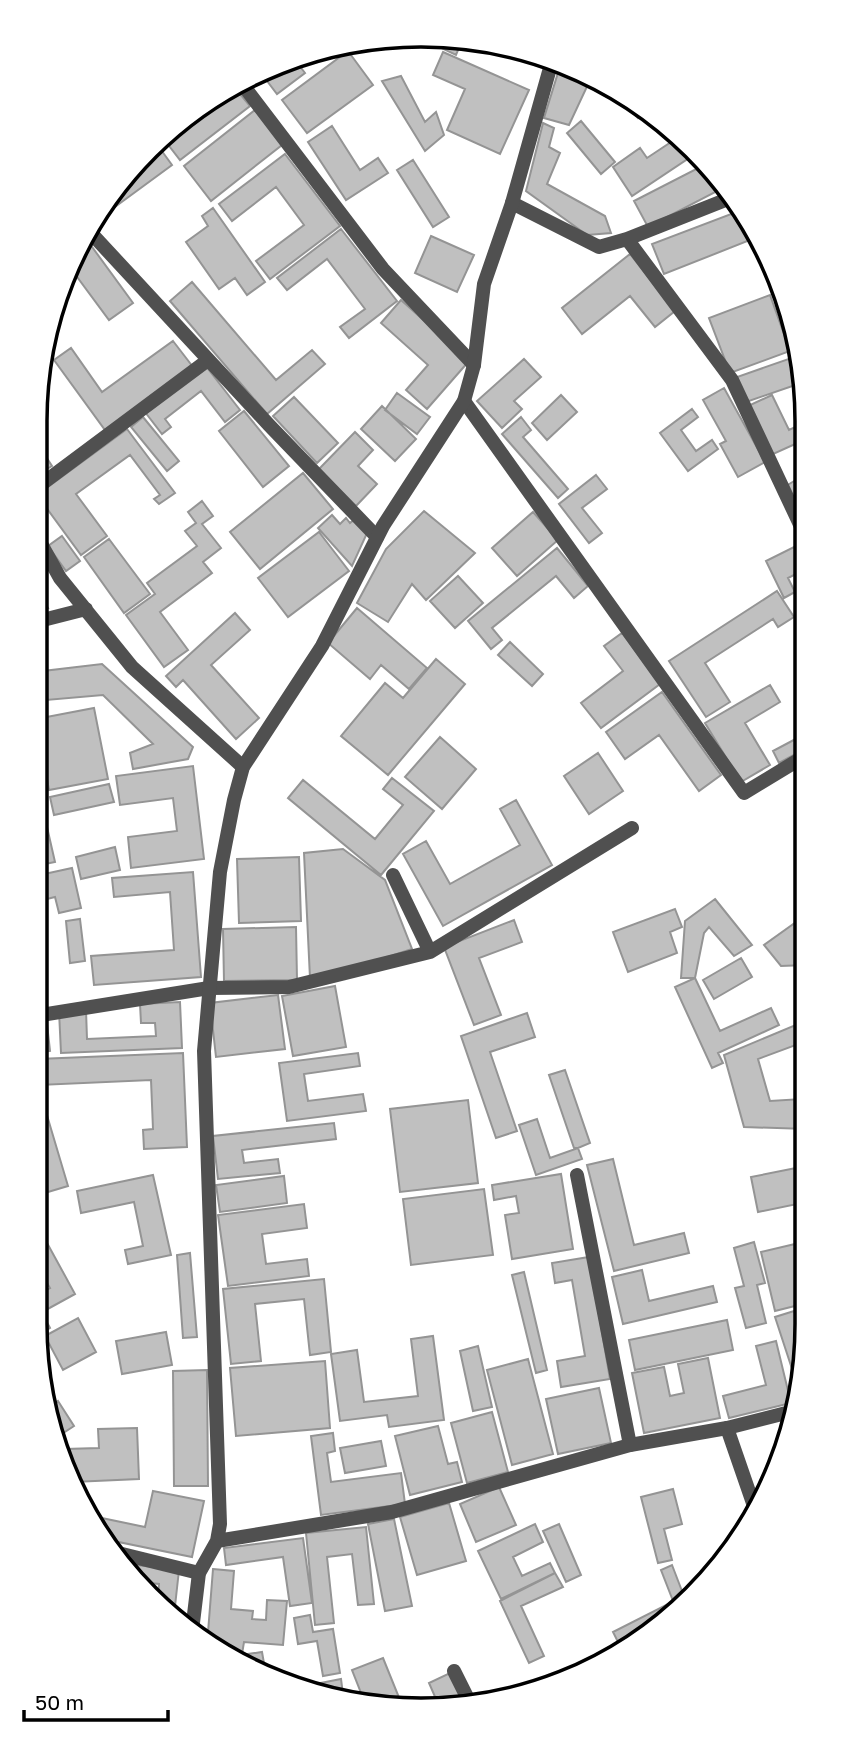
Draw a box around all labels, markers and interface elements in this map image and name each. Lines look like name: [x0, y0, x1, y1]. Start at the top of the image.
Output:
scale bar: [24, 1678, 168, 1722]
text: 50 m: [35, 1689, 84, 1715]

